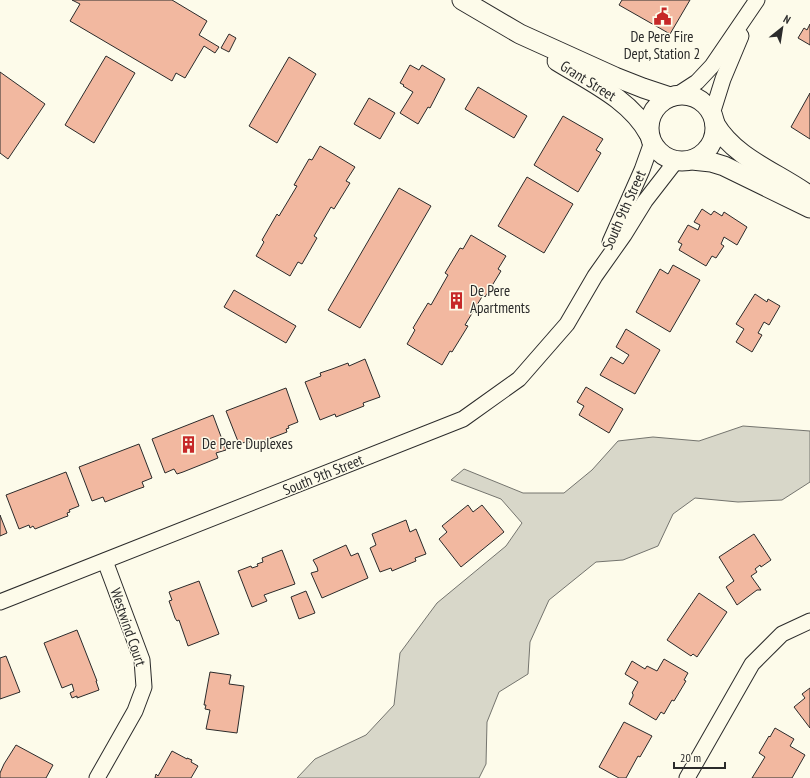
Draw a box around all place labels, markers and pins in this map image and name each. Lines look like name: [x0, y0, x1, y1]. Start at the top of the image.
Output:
public building icon: De Pere Fire Dept, Station 2: [652, 6, 672, 26]
place label: De Pere Fire Dept, Station 2: [624, 27, 700, 63]
place label: De Pere Apartments: [470, 281, 530, 317]
building icon: De Pere Apartments: [447, 290, 467, 310]
building icon: De Pere Duplexes: [179, 434, 199, 454]
place label: De Pere Duplexes: [202, 434, 293, 453]

